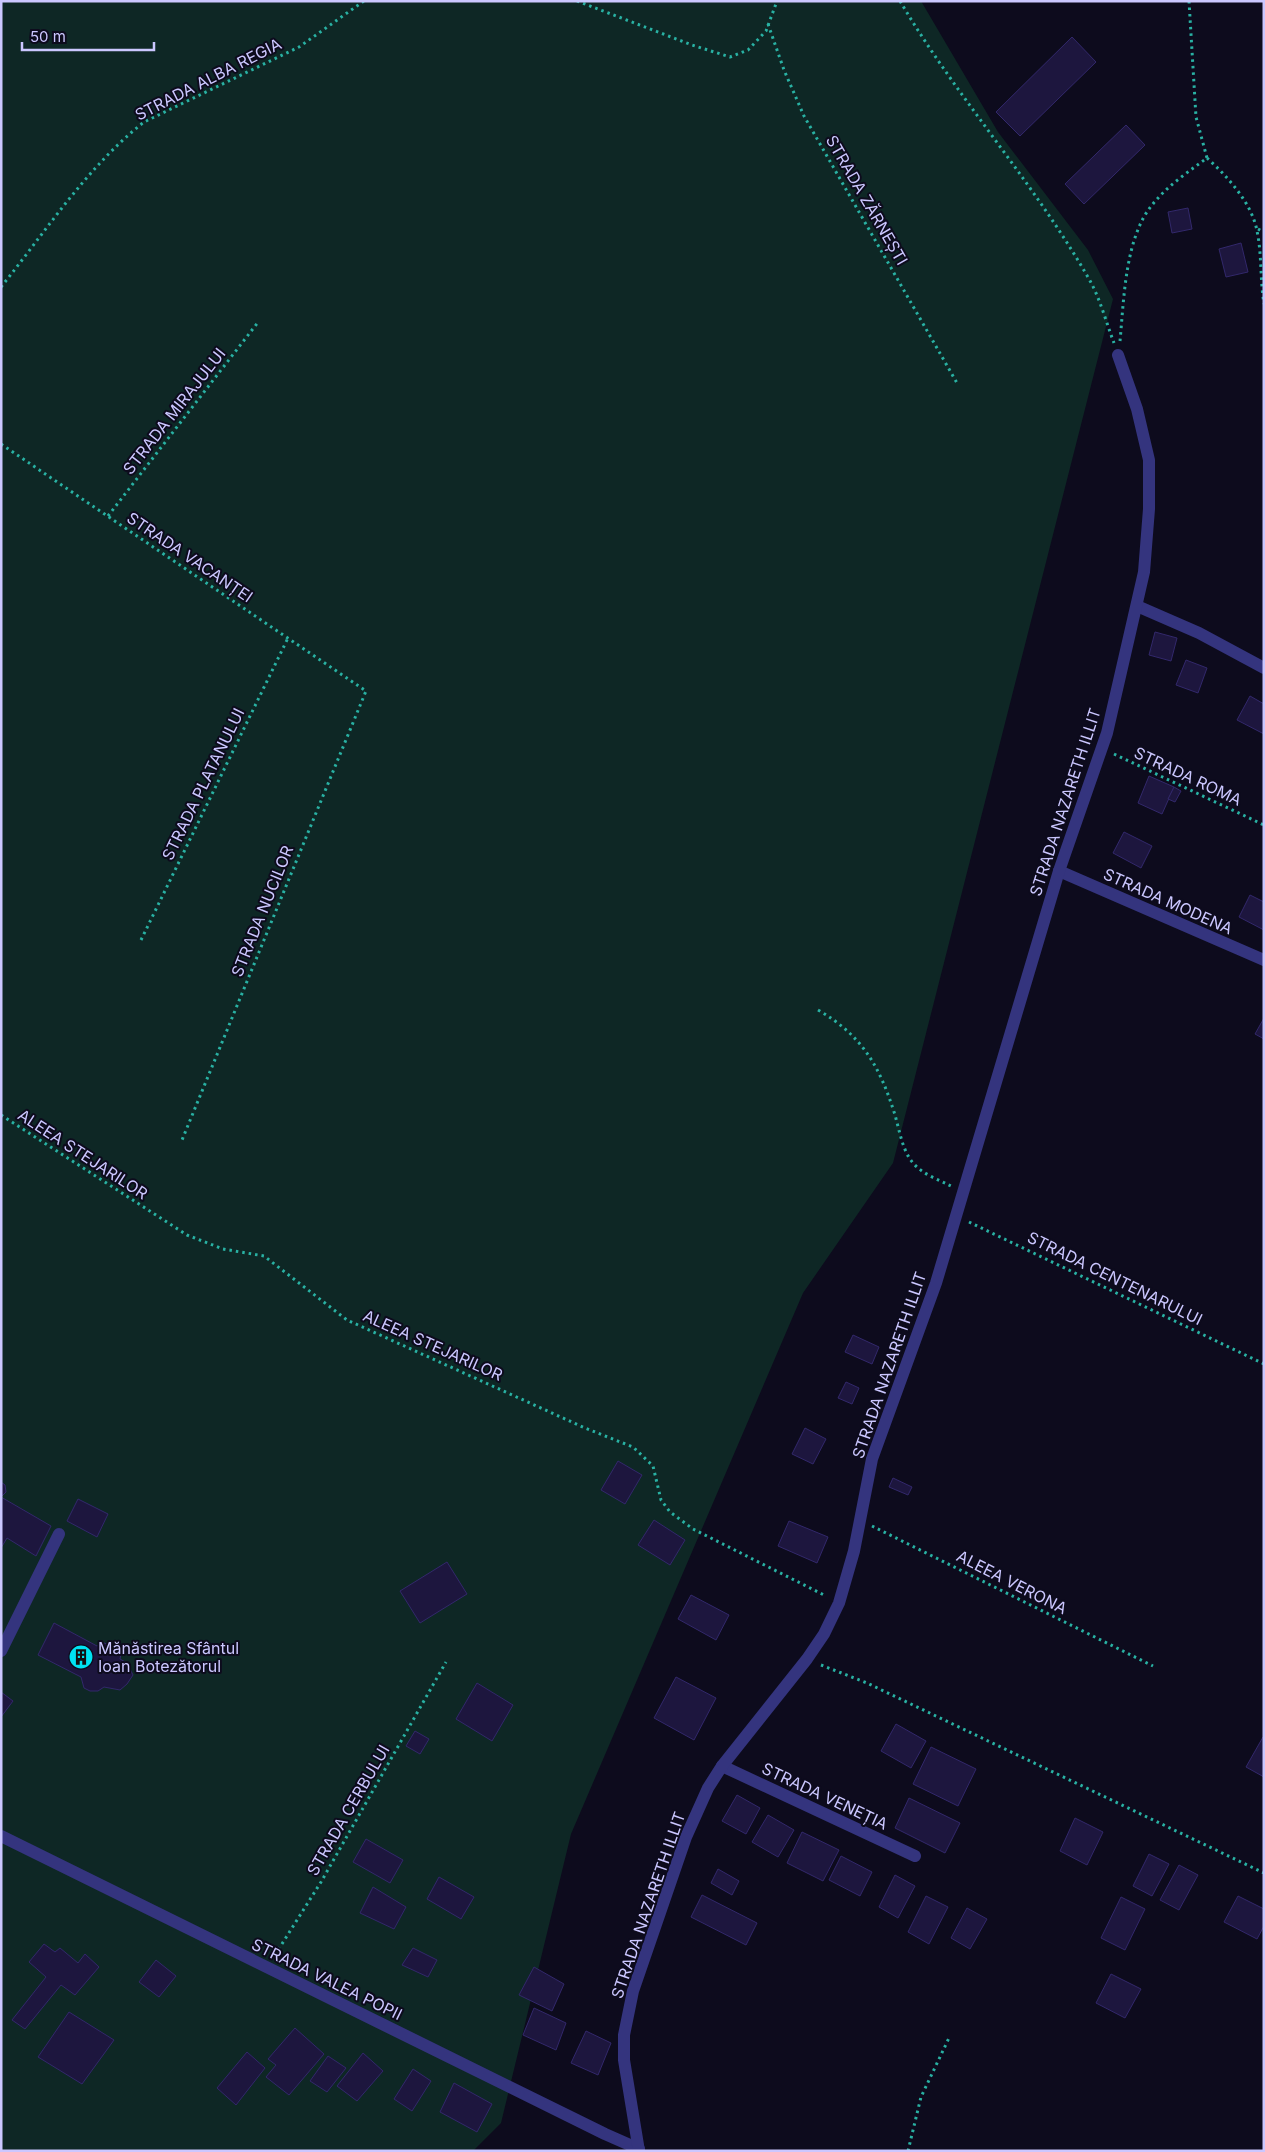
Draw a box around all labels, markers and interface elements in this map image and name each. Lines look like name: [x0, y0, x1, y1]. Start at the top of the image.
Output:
scale bar: [22, 20, 155, 52]
text: 50 m: [30, 27, 66, 46]
street label: STRADA ALBA REGIA: [131, 33, 285, 125]
street label: STRADA ZĂRNEȘTI: [822, 132, 912, 268]
street label: STRADA MIRAJULUI: [118, 344, 230, 478]
street label: STRADA VACANȚEI: [123, 507, 257, 607]
street label: STRADA PLATANULUI: [157, 705, 249, 863]
street label: STRADA NAZARETH ILLIT: [1025, 706, 1105, 898]
street label: STRADA ROMA: [1131, 742, 1245, 810]
street label: STRADA NUCILOR: [227, 843, 297, 979]
street label: STRADA MODENA: [1100, 864, 1236, 938]
street label: ALEEA STEJARILOR: [14, 1105, 152, 1203]
street label: STRADA CENTENARULUI: [1024, 1227, 1206, 1329]
street label: STRADA NAZARETH ILLIT: [848, 1269, 930, 1461]
street label: ALEEA STEJARILOR: [360, 1305, 506, 1385]
street label: ALEEA VERONA: [953, 1546, 1071, 1618]
place label: Mănăstirea Sfântul Ioan Botezătorul: [98, 1638, 239, 1676]
building icon: Mănăstirea Sfântul Ioan Botezătorul: [68, 1644, 94, 1670]
street label: STRADA CERBULUI: [302, 1741, 394, 1879]
street label: STRADA VENEȚIA: [759, 1758, 891, 1834]
street label: STRADA NAZARETH ILLIT: [607, 1809, 689, 2001]
street label: STRADA VALEA POPII: [249, 1934, 405, 2024]

